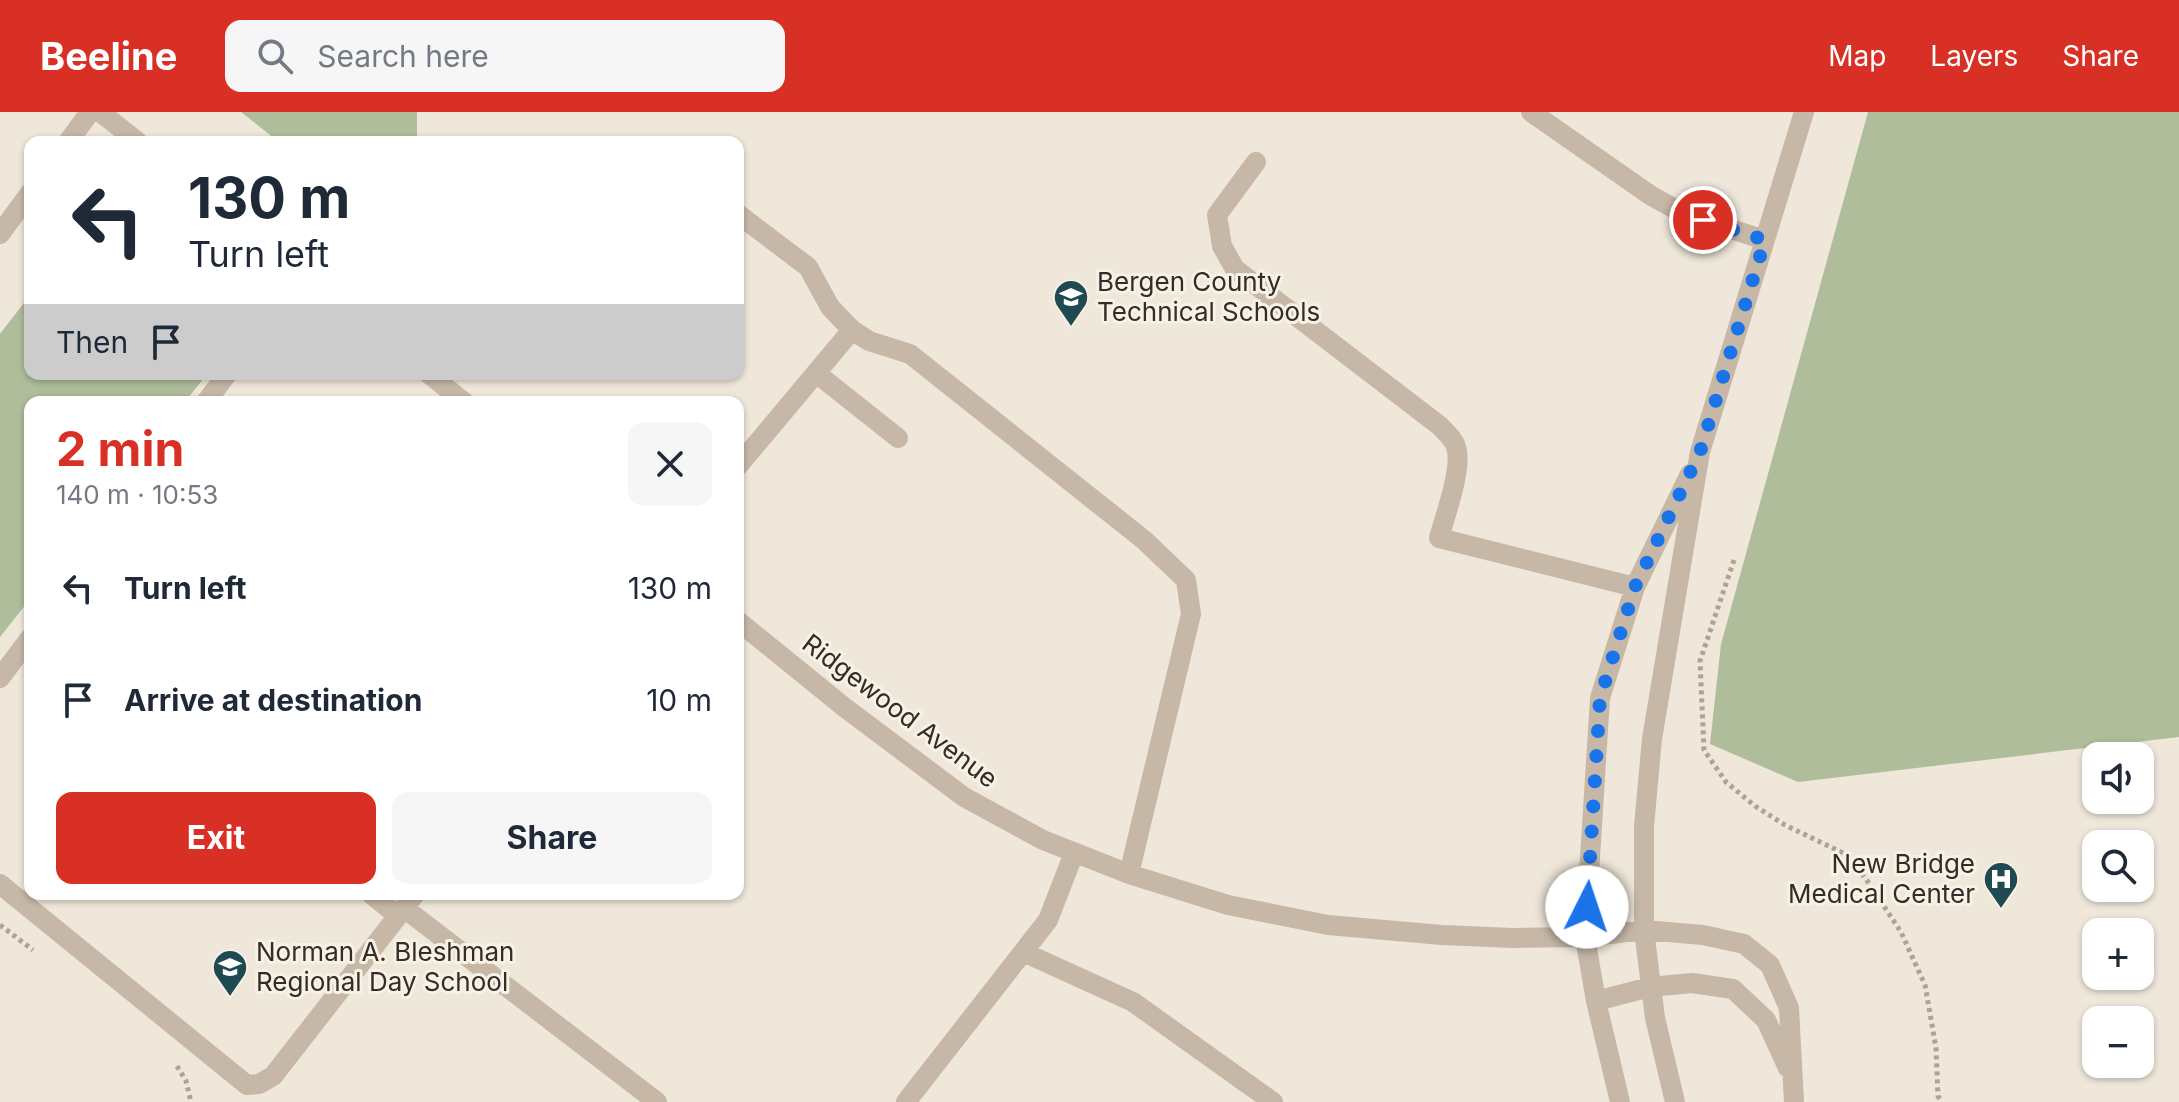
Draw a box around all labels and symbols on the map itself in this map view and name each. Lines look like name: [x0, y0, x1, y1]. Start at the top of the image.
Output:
pin: [1669, 186, 1737, 254]
place label: Bergen County Technical Schools: [1097, 266, 1320, 327]
school or university icon: Bergen County Technical Schools: [1052, 278, 1090, 328]
street label: Ridgewood Avenue: [797, 627, 1004, 794]
place label: New Bridge Medical Center: [1788, 848, 1975, 909]
hospital icon: New Bridge Medical Center: [1982, 860, 2020, 910]
position arrow: [1545, 865, 1629, 949]
place label: Norman A. Bleshman Regional Day School: [256, 936, 514, 997]
school or university icon: Norman A. Bleshman Regional Day School: [211, 948, 249, 998]

